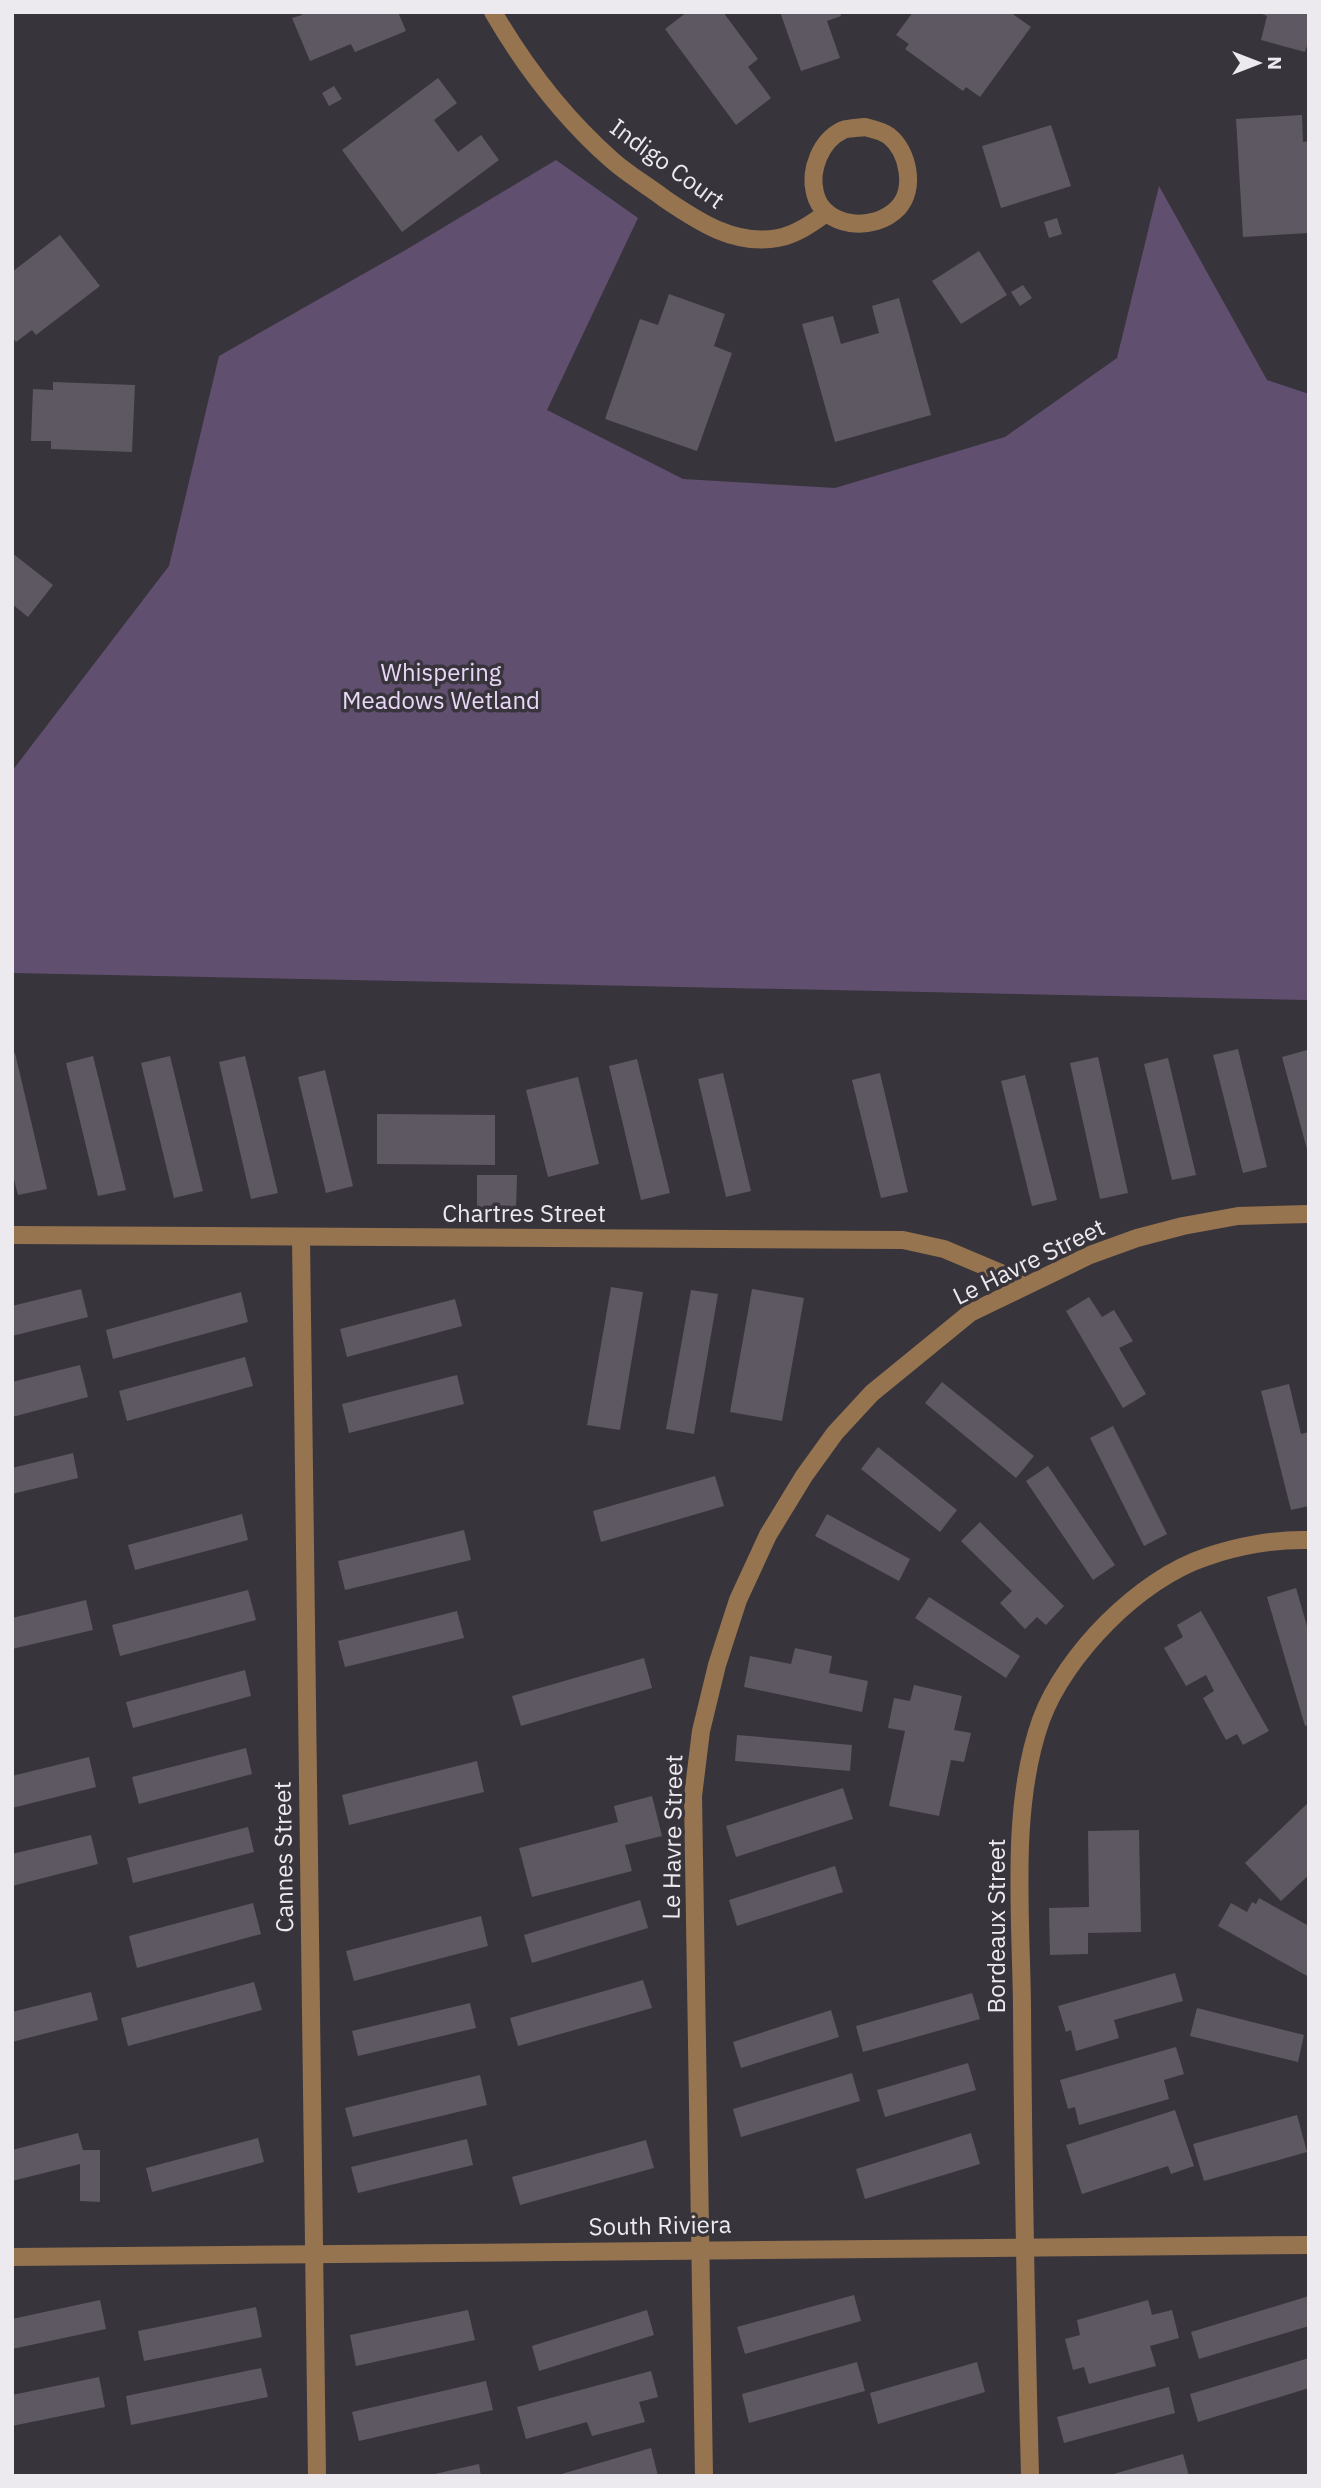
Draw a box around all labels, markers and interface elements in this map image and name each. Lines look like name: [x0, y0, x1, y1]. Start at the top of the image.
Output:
north arrow: [1223, 28, 1293, 98]
text: N: [1263, 56, 1287, 70]
street label: Indigo Court: [604, 111, 731, 216]
park label: Whispering Meadows Wetland: [342, 656, 540, 716]
street label: Chartres Street: [442, 1197, 606, 1229]
street label: Le Havre Street: [947, 1210, 1110, 1312]
street label: Le Havre Street: [655, 1754, 689, 1920]
street label: Cannes Street: [266, 1781, 300, 1933]
street label: Bordeaux Street: [980, 1839, 1012, 2013]
street label: South Riviera: [588, 2208, 732, 2242]

